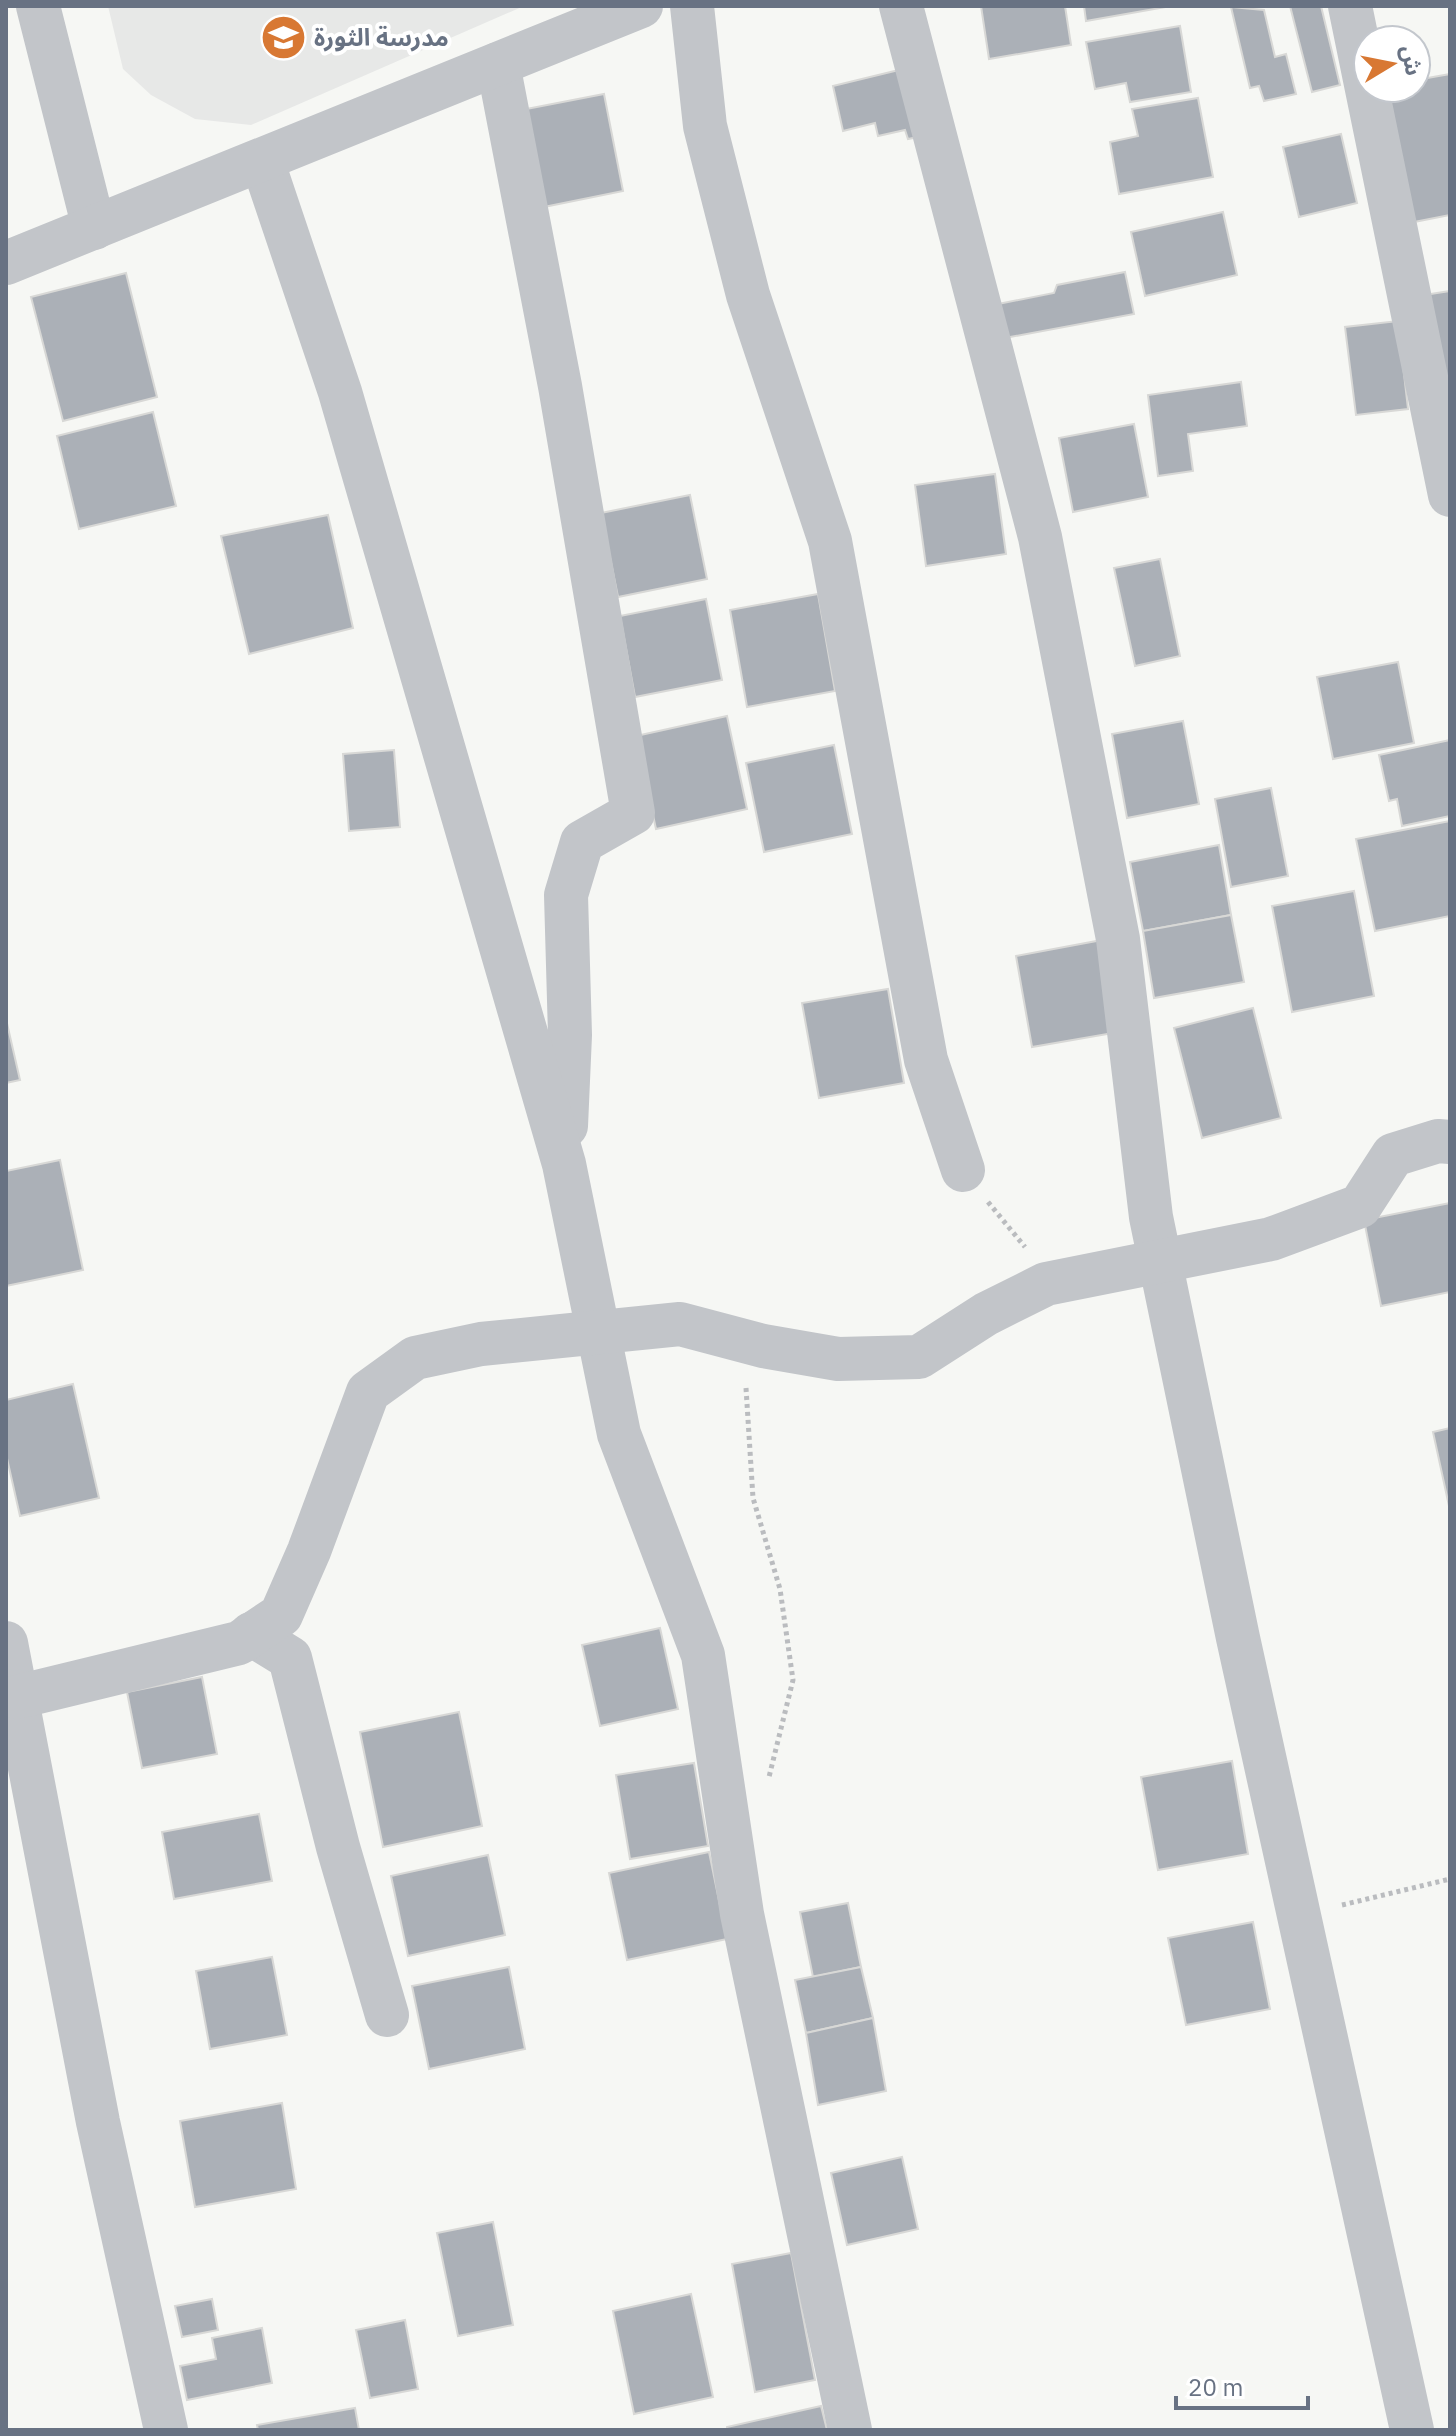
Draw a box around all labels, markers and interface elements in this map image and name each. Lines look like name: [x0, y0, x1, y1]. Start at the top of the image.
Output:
school or university icon: مدرسة الثورة: [259, 14, 307, 62]
place label: مدرسة الثورة: [314, 21, 449, 53]
north arrow: [1352, 24, 1432, 104]
text: ش: [1395, 43, 1429, 78]
scale bar: [1176, 2360, 1308, 2410]
text: 20 m: [1188, 2371, 1243, 2403]

